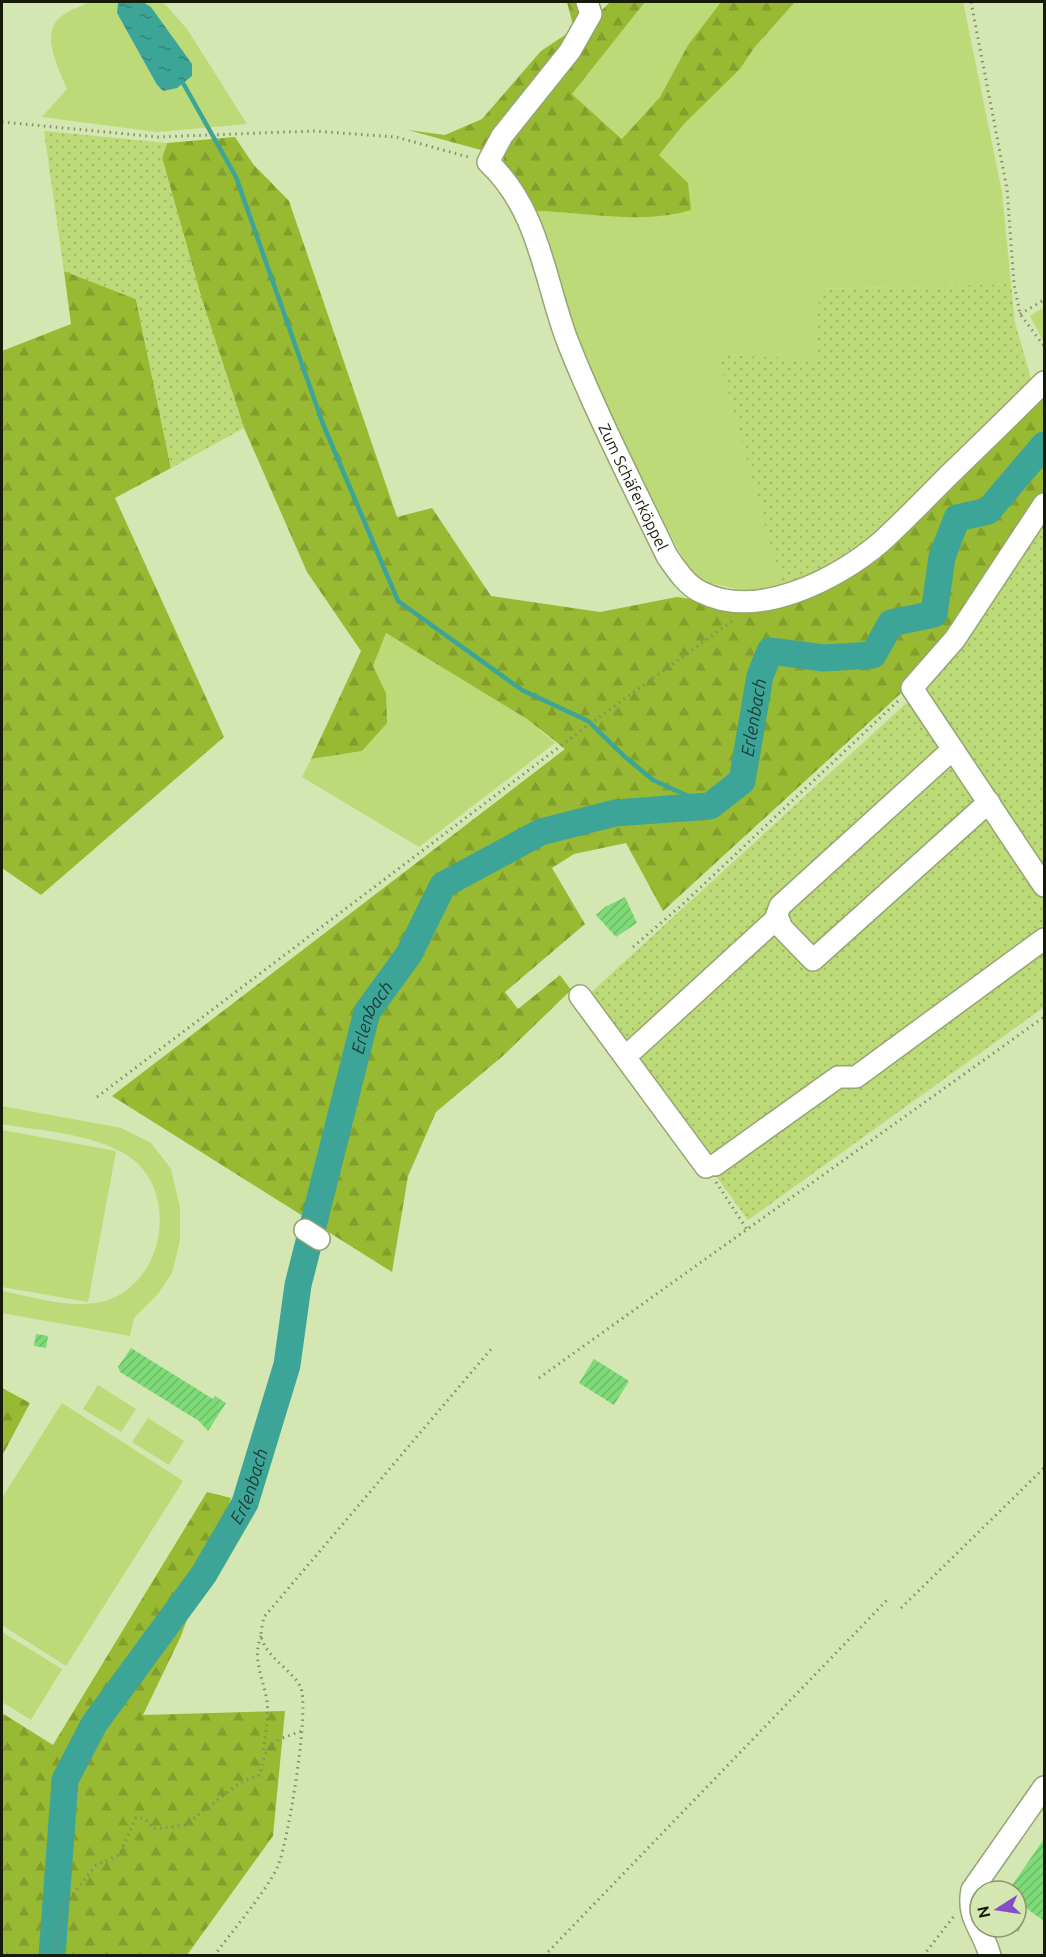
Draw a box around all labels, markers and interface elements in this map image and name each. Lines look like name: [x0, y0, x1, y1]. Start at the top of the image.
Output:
street label: Zum Schäferköppel: [595, 421, 672, 553]
water label: Erlenbach: [736, 677, 769, 758]
water label: Erlenbach: [347, 977, 396, 1056]
water label: Erlenbach: [225, 1446, 271, 1527]
north arrow: [968, 1879, 1028, 1939]
text: N: [973, 1904, 993, 1920]

